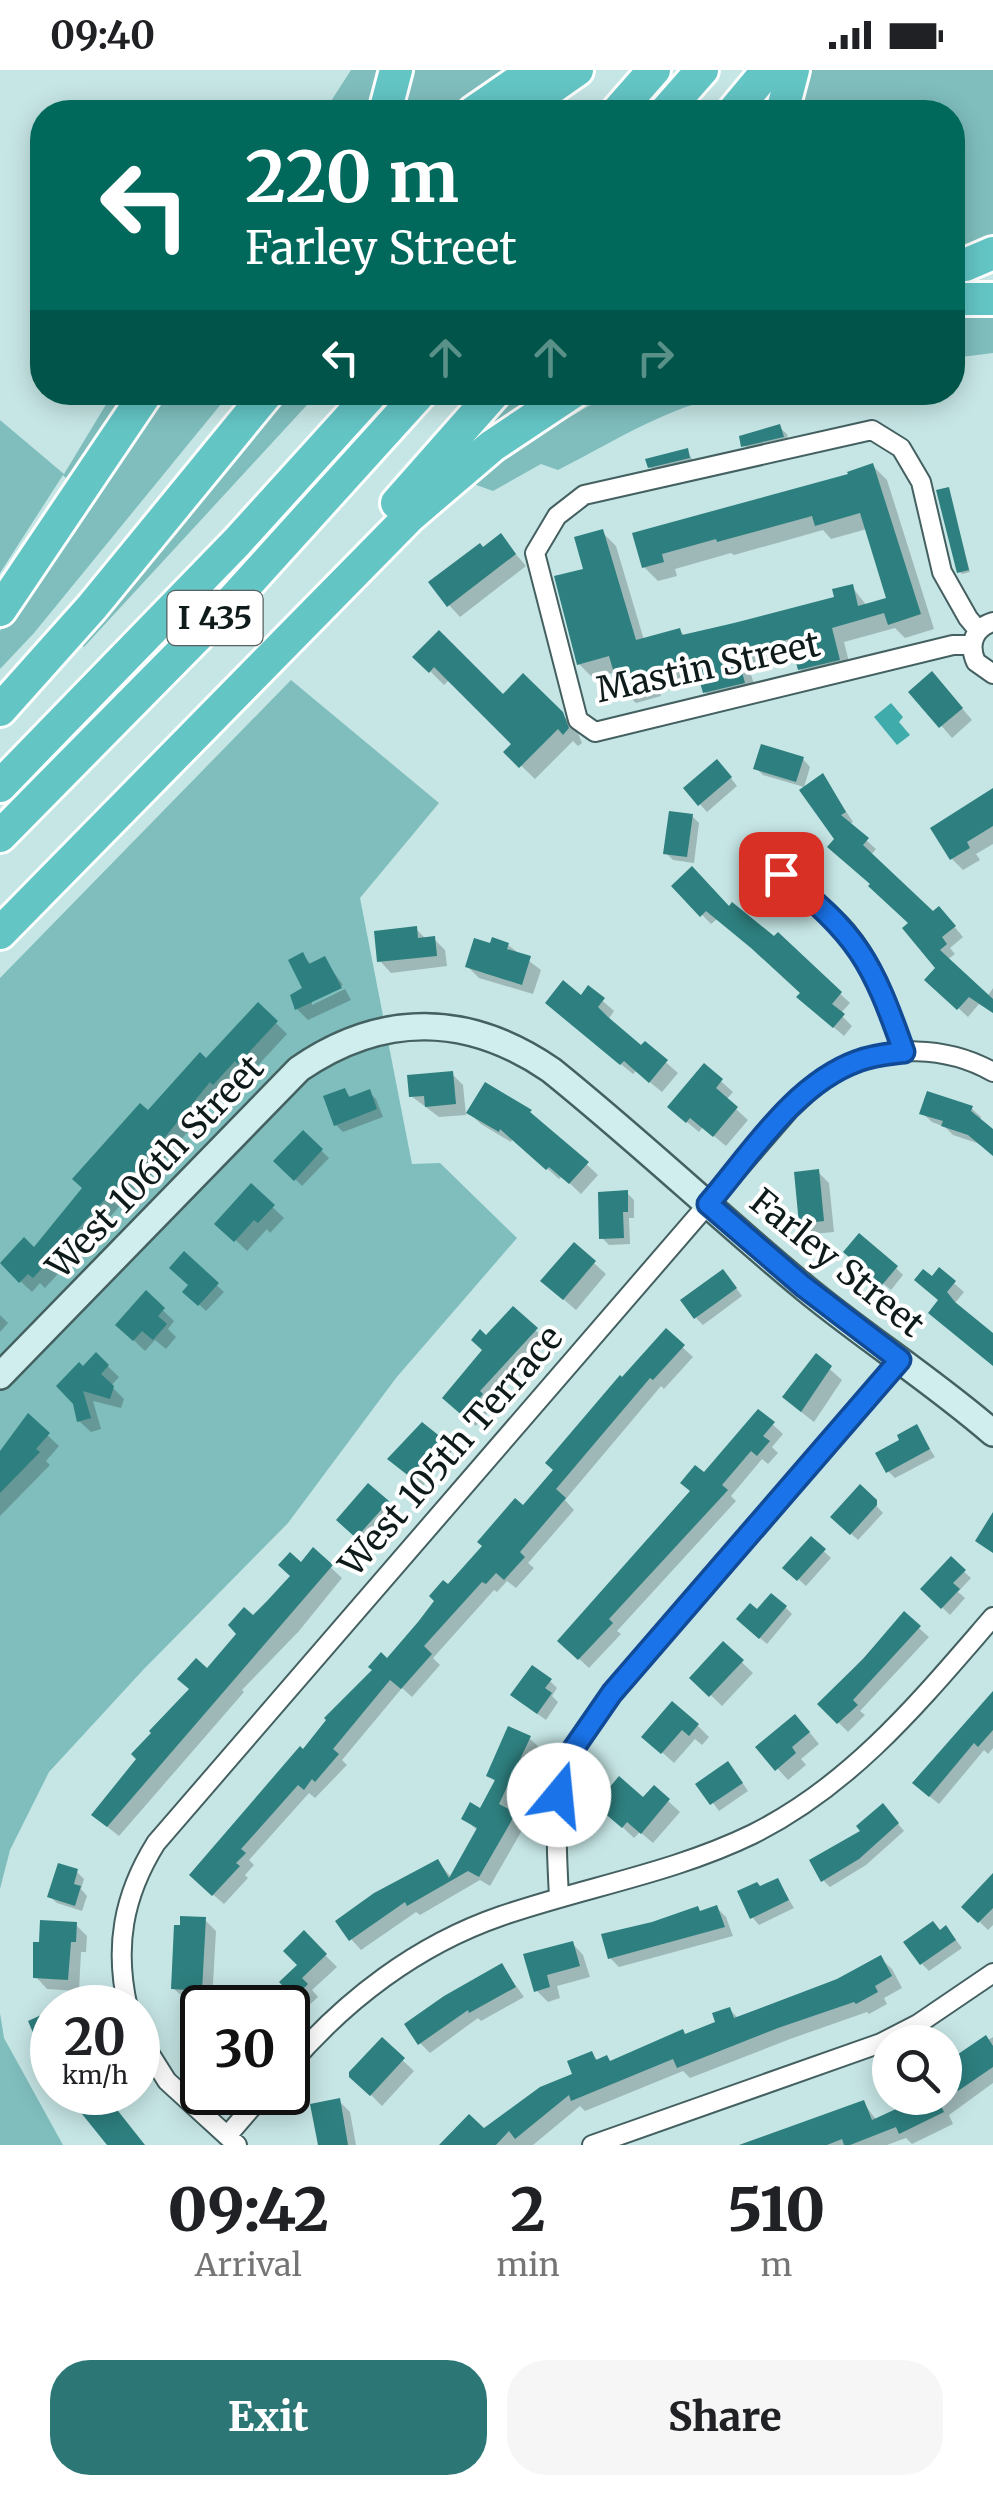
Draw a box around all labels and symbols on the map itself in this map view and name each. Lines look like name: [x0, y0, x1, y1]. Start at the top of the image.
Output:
road number: I 435: [168, 591, 262, 645]
street label: Mastin Street: [592, 622, 824, 712]
pin: [739, 832, 824, 917]
street label: West 106th Street: [36, 1046, 273, 1289]
street label: Farley Street: [741, 1179, 933, 1347]
street label: West 105th Terrace: [329, 1316, 572, 1586]
position arrow: [507, 1743, 611, 1847]
speed limit sign: 30: [180, 1985, 310, 2115]

